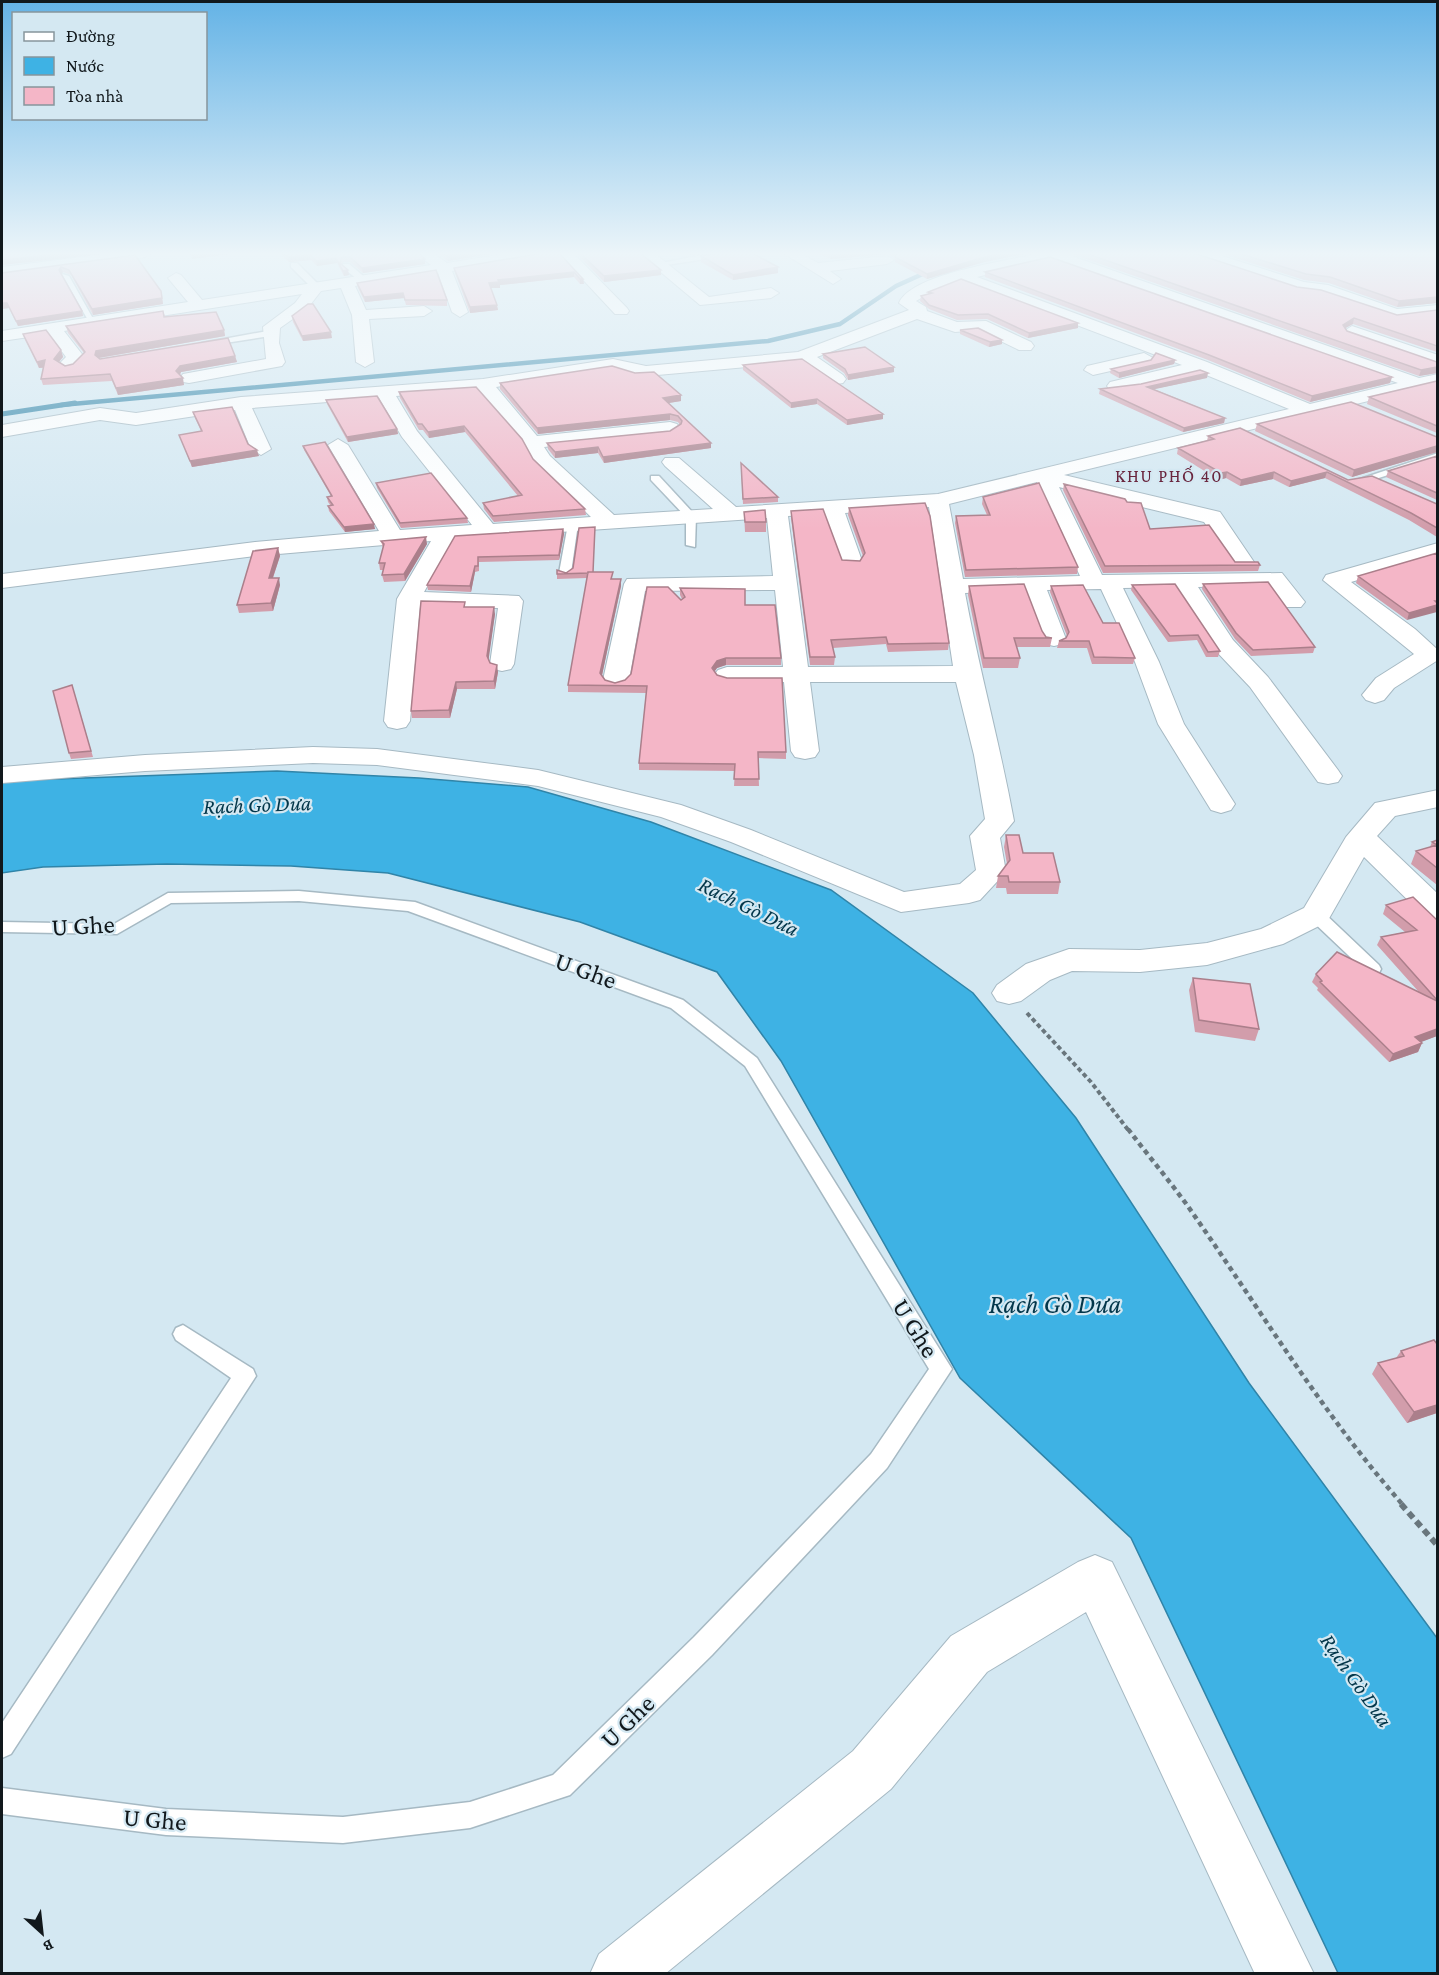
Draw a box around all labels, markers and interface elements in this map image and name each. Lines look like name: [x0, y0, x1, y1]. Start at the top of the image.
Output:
legend: [12, 12, 207, 120]
text: Đường: [66, 26, 115, 46]
text: Nước: [66, 56, 104, 76]
text: Tòa nhà: [66, 86, 123, 106]
district label: KHU PHỐ 40: [1115, 465, 1223, 486]
water label: Rạch Gò Dưa: [203, 790, 311, 819]
water label: Rạch Gò Dưa: [695, 872, 803, 941]
street label: U Ghe: [51, 909, 116, 942]
street label: U Ghe: [551, 946, 621, 995]
water label: Rạch Gò Dưa: [989, 1289, 1122, 1319]
street label: U Ghe: [886, 1294, 945, 1363]
water label: Rạch Gò Dưa: [1315, 1629, 1398, 1732]
street label: U Ghe: [594, 1689, 660, 1754]
street label: U Ghe: [122, 1802, 188, 1837]
north arrow: [12, 1903, 72, 1963]
text: B: [41, 1936, 57, 1956]

